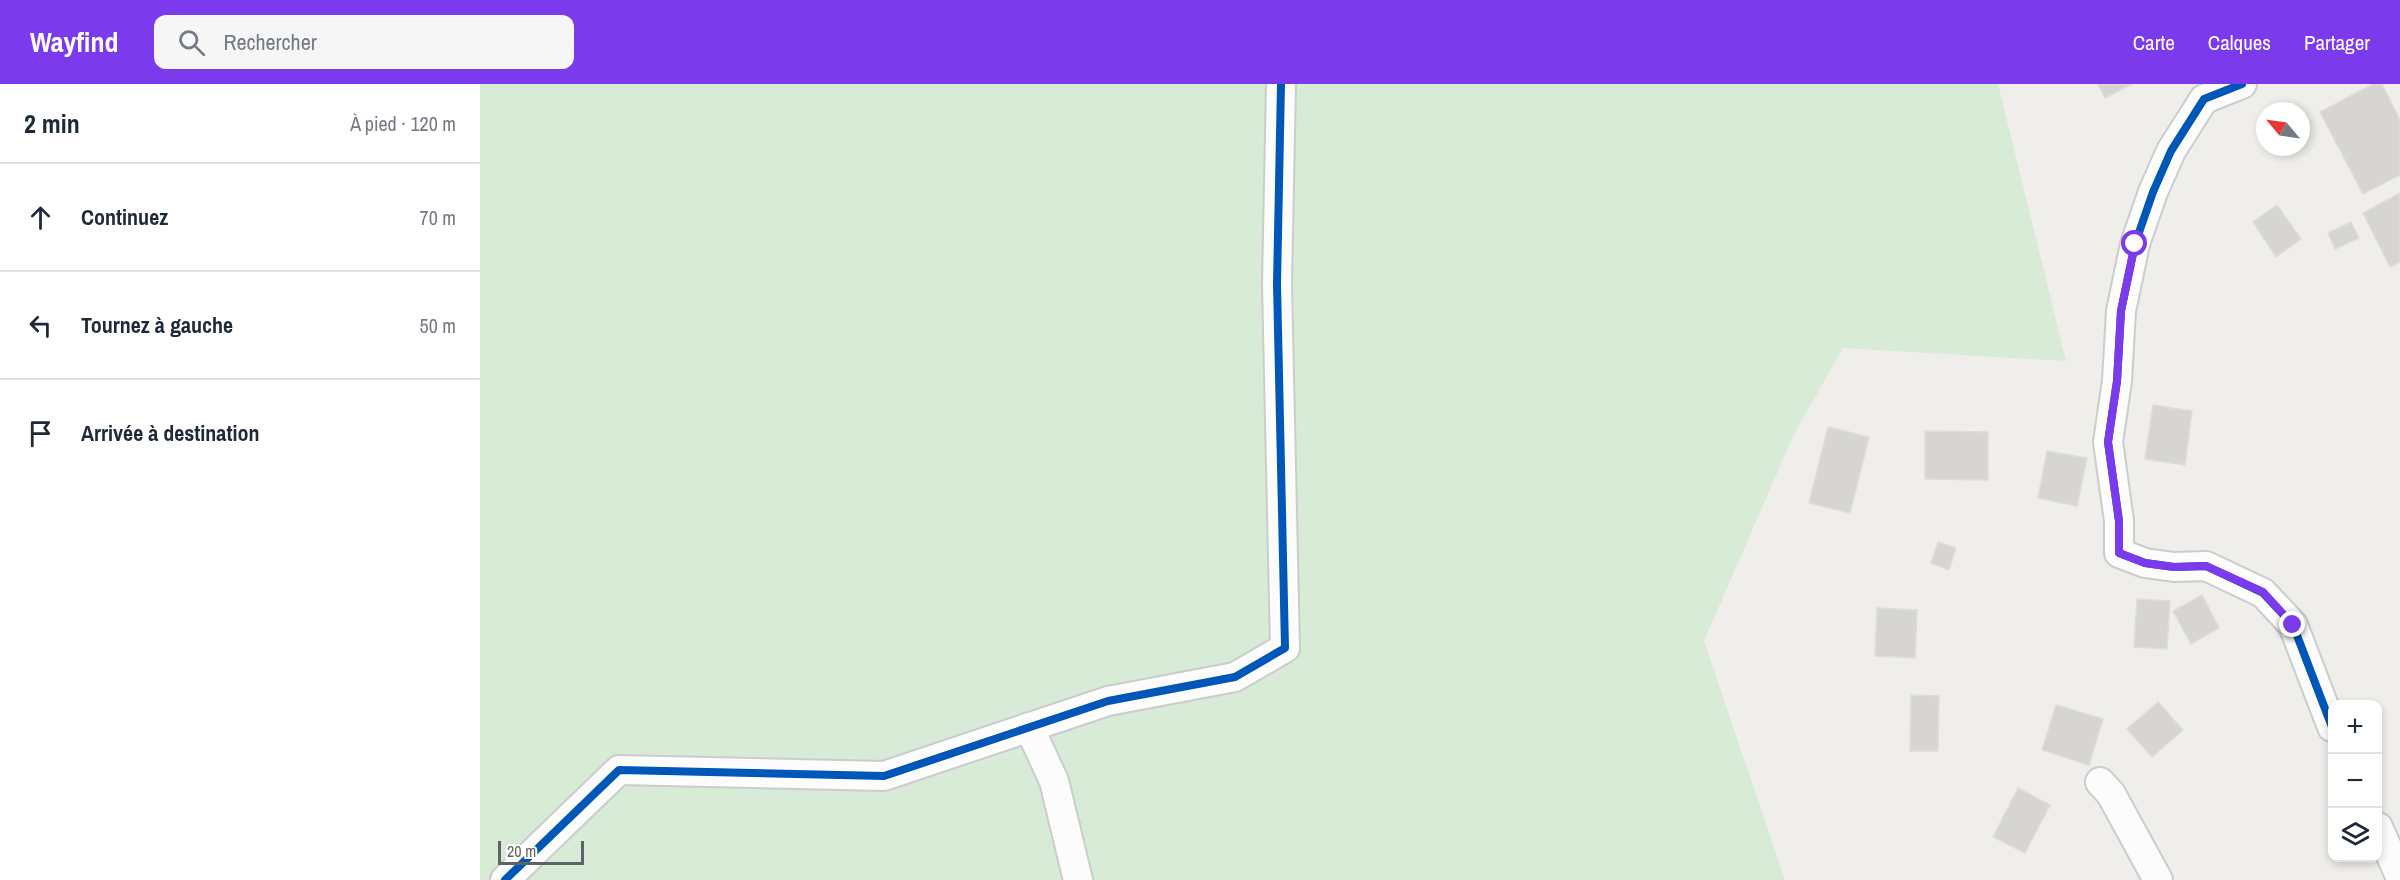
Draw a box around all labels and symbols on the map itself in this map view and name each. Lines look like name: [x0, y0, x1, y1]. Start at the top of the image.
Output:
north arrow: [2256, 102, 2310, 156]
route start: [2121, 230, 2147, 256]
route end: [2279, 611, 2305, 637]
scale bar: [498, 838, 584, 866]

